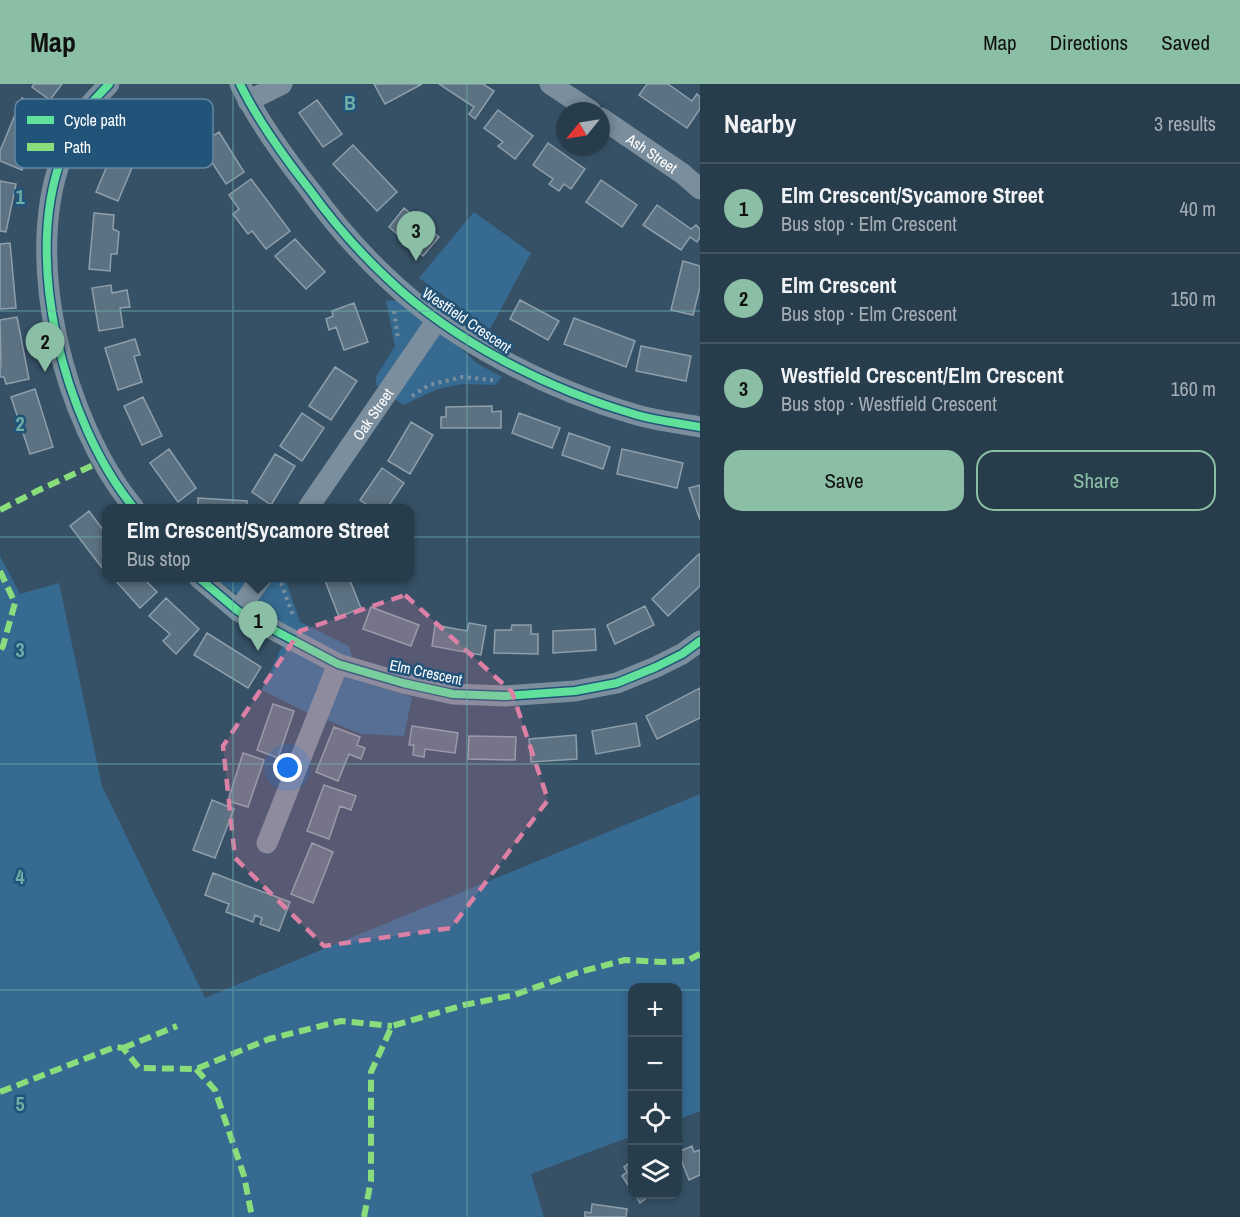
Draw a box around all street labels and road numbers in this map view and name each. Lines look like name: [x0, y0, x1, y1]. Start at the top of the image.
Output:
street label: Ash Street: [622, 128, 682, 178]
street label: Westfield Crescent: [418, 282, 516, 358]
street label: Oak Street: [347, 383, 398, 444]
street label: Elm Crescent: [388, 654, 465, 690]

